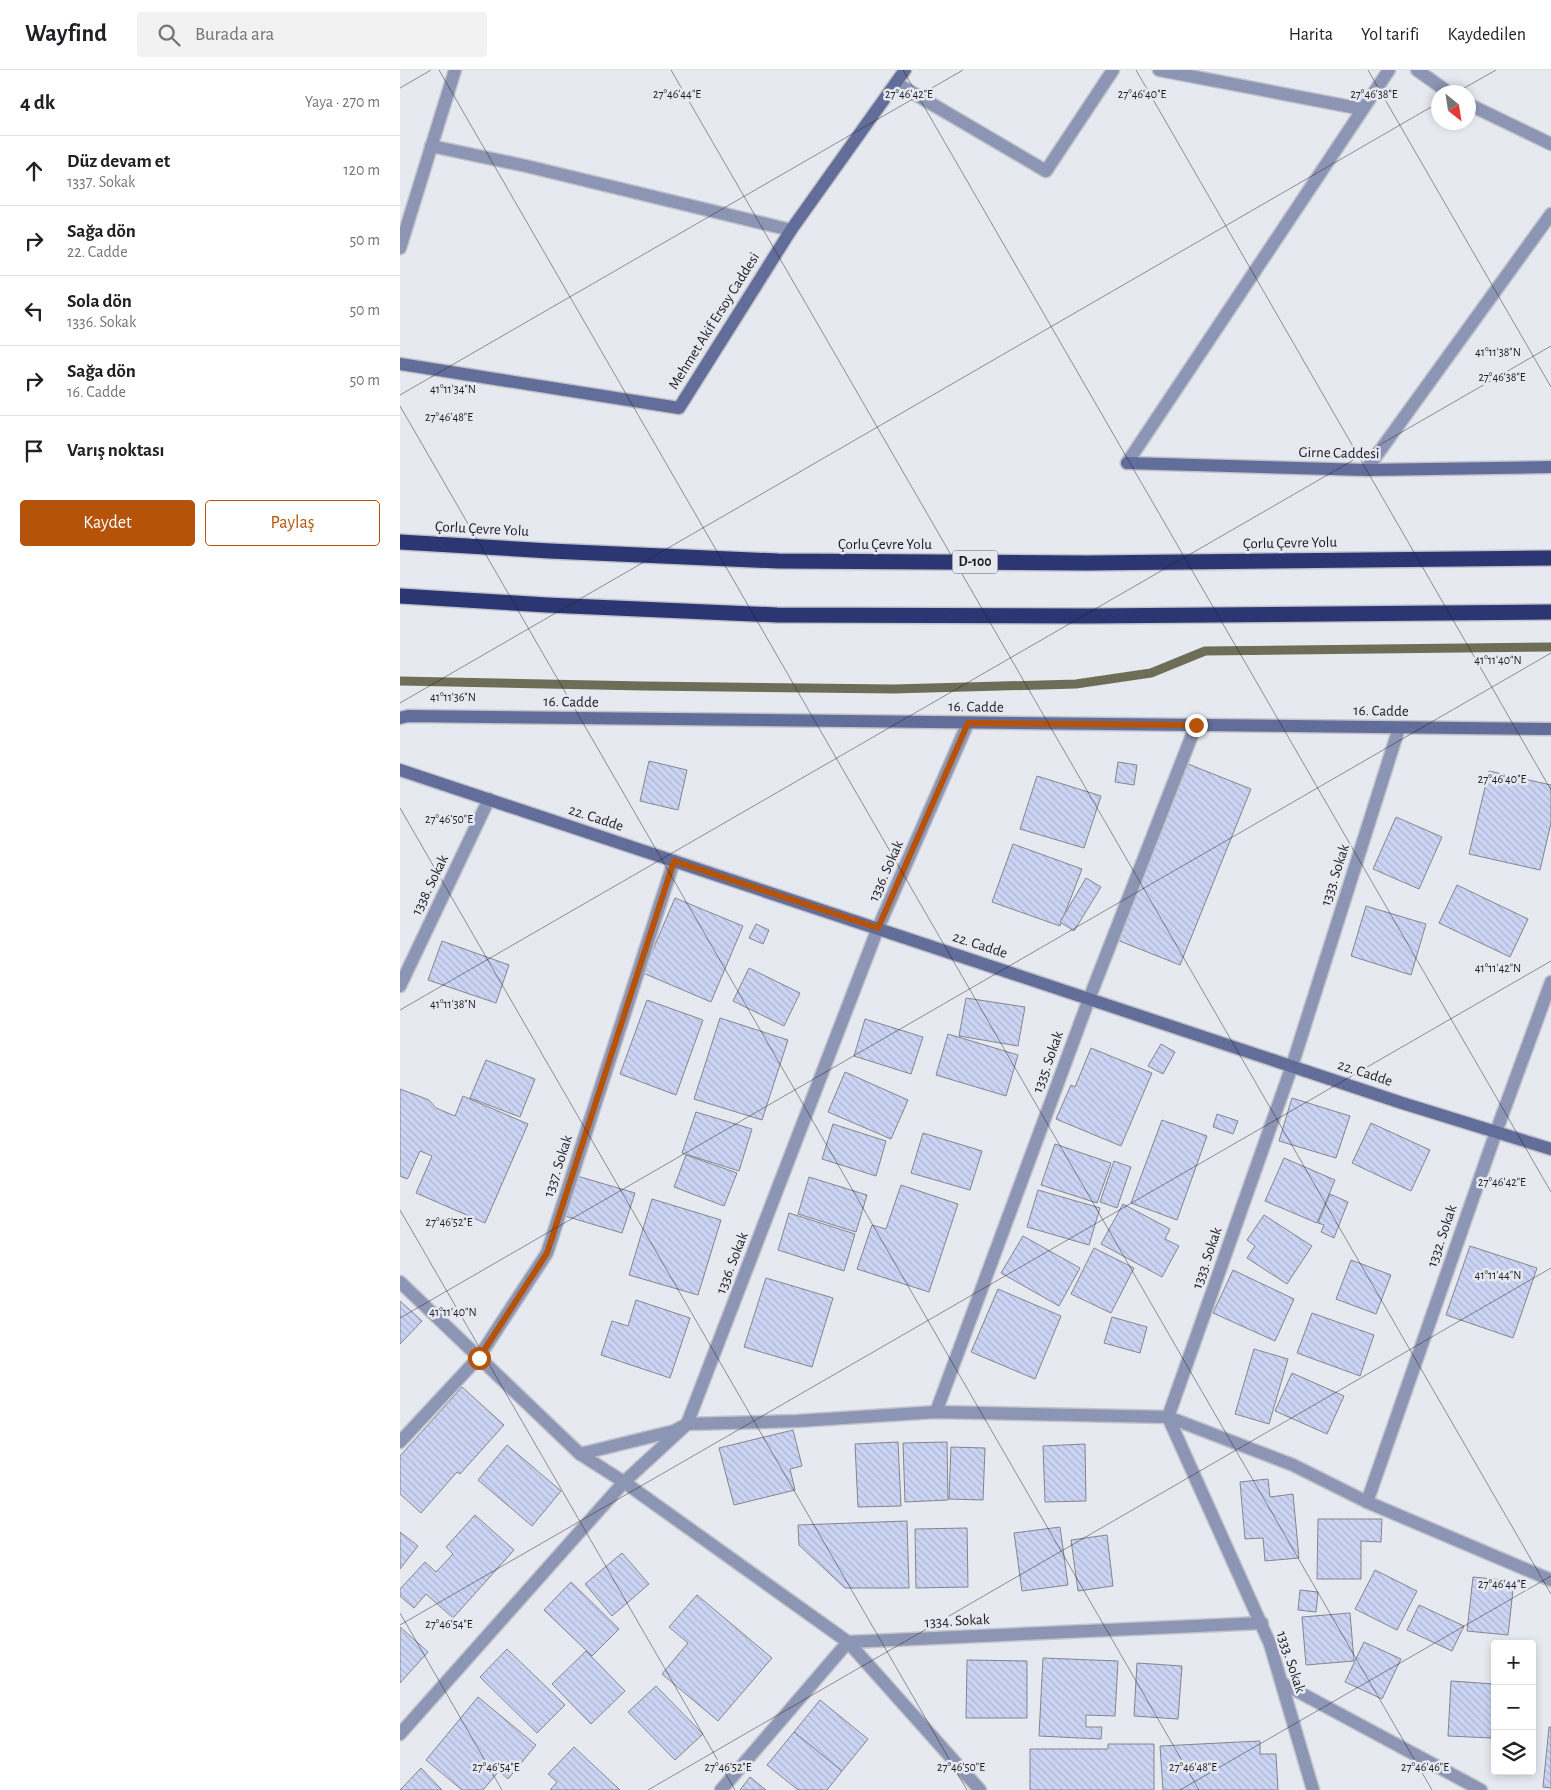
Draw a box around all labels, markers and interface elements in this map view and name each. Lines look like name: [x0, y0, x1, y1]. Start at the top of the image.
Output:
search box: [137, 12, 487, 57]
icon: search: [155, 21, 183, 49]
text: Wayfind: [25, 22, 107, 46]
text: Burada ara: [195, 25, 274, 44]
text: Harita: [1289, 26, 1333, 44]
text: Yol tarifi: [1361, 26, 1419, 44]
text: Kaydedilen: [1447, 26, 1526, 44]
north arrow: [1431, 85, 1476, 130]
text: 27°46'44"E: [653, 88, 701, 100]
text: 27°46'42"E: [885, 88, 933, 100]
text: 27°46'40"E: [1118, 88, 1167, 100]
text: 27°46'38"E: [1350, 88, 1398, 100]
text: 4 dk: [20, 92, 55, 113]
text: Yaya · 270 m: [305, 94, 380, 110]
text: Düz devam et: [67, 152, 170, 171]
icon: ahead: [20, 157, 48, 185]
text: 120 m: [343, 162, 380, 178]
text: 1337. Sokak: [67, 174, 135, 190]
text: Sağa dön: [67, 222, 136, 241]
icon: right: [20, 227, 48, 255]
text: 50 m: [349, 232, 380, 248]
text: 22. Cadde: [67, 244, 128, 260]
street label: Mehmet Akif Ersoy Caddesi: [666, 250, 762, 392]
text: Sola dön: [67, 292, 132, 311]
icon: left: [20, 297, 48, 325]
text: 50 m: [349, 302, 380, 318]
text: 1336. Sokak: [67, 314, 136, 330]
text: 41°11'38"N: [1475, 346, 1521, 358]
text: Sağa dön: [67, 362, 136, 381]
icon: right: [20, 367, 48, 395]
text: 27°46'38"E: [1478, 371, 1526, 383]
text: 50 m: [349, 372, 380, 388]
text: 41°11'34"N: [430, 383, 476, 395]
text: 16. Cadde: [67, 384, 126, 400]
text: 27°46'48"E: [425, 411, 473, 423]
icon: arrive: [20, 437, 48, 465]
text: Varış noktası: [67, 441, 165, 460]
street label: Girne Caddesi: [1298, 445, 1380, 461]
button: Kaydet: [20, 500, 195, 546]
button: Paylaş: [205, 500, 380, 546]
street label: Çorlu Çevre Yolu: [435, 519, 530, 539]
street label: Çorlu Çevre Yolu: [1243, 535, 1338, 551]
street label: Çorlu Çevre Yolu: [838, 537, 932, 552]
road number: D-100: [952, 551, 998, 574]
text: 41°11'40"N: [1474, 654, 1522, 666]
text: 41°11'36"N: [430, 691, 476, 703]
street label: 16. Cadde: [543, 694, 599, 710]
street label: 16. Cadde: [948, 699, 1004, 715]
street label: 16. Cadde: [1353, 703, 1409, 719]
route end: [1185, 714, 1208, 737]
text: 27°46'40"E: [1478, 773, 1527, 785]
street label: 22. Cadde: [567, 802, 625, 834]
text: 27°46'50"E: [425, 813, 473, 825]
street label: 1336. Sokak: [866, 838, 906, 904]
street label: 1333. Sokak: [1318, 842, 1352, 908]
street label: 1338. Sokak: [409, 852, 451, 917]
street label: 22. Cadde: [951, 929, 1009, 961]
text: 41°11'42"N: [1475, 962, 1521, 974]
text: 41°11'38"N: [430, 998, 476, 1010]
street label: 1335. Sokak: [1030, 1029, 1066, 1095]
street label: 22. Cadde: [1336, 1057, 1394, 1089]
street label: 1337. Sokak: [541, 1133, 575, 1199]
text: 27°46'42"E: [1478, 1176, 1526, 1188]
street label: 1332. Sokak: [1424, 1203, 1460, 1269]
text: 27°46'52"E: [425, 1216, 473, 1228]
street label: 1333. Sokak: [1189, 1225, 1225, 1291]
street label: 1336. Sokak: [713, 1230, 751, 1296]
text: 41°11'44"N: [1475, 1269, 1521, 1281]
text: 41°11'40"N: [429, 1306, 477, 1318]
route start: [468, 1347, 491, 1370]
text: 27°46'44"E: [1478, 1578, 1526, 1590]
street label: 1334. Sokak: [924, 1612, 990, 1630]
text: 27°46'54"E: [425, 1618, 473, 1630]
street label: 1333. Sokak: [1274, 1629, 1308, 1695]
map controls: [1491, 1640, 1536, 1775]
button: +: [1491, 1640, 1536, 1685]
button: −: [1491, 1685, 1536, 1730]
button: layers: [1491, 1730, 1536, 1775]
text: 27°46'54"E: [472, 1761, 520, 1773]
text: 27°46'52"E: [704, 1761, 752, 1773]
text: 27°46'50"E: [937, 1761, 985, 1773]
text: 27°46'48"E: [1169, 1761, 1217, 1773]
text: 27°46'46"E: [1401, 1761, 1449, 1773]

